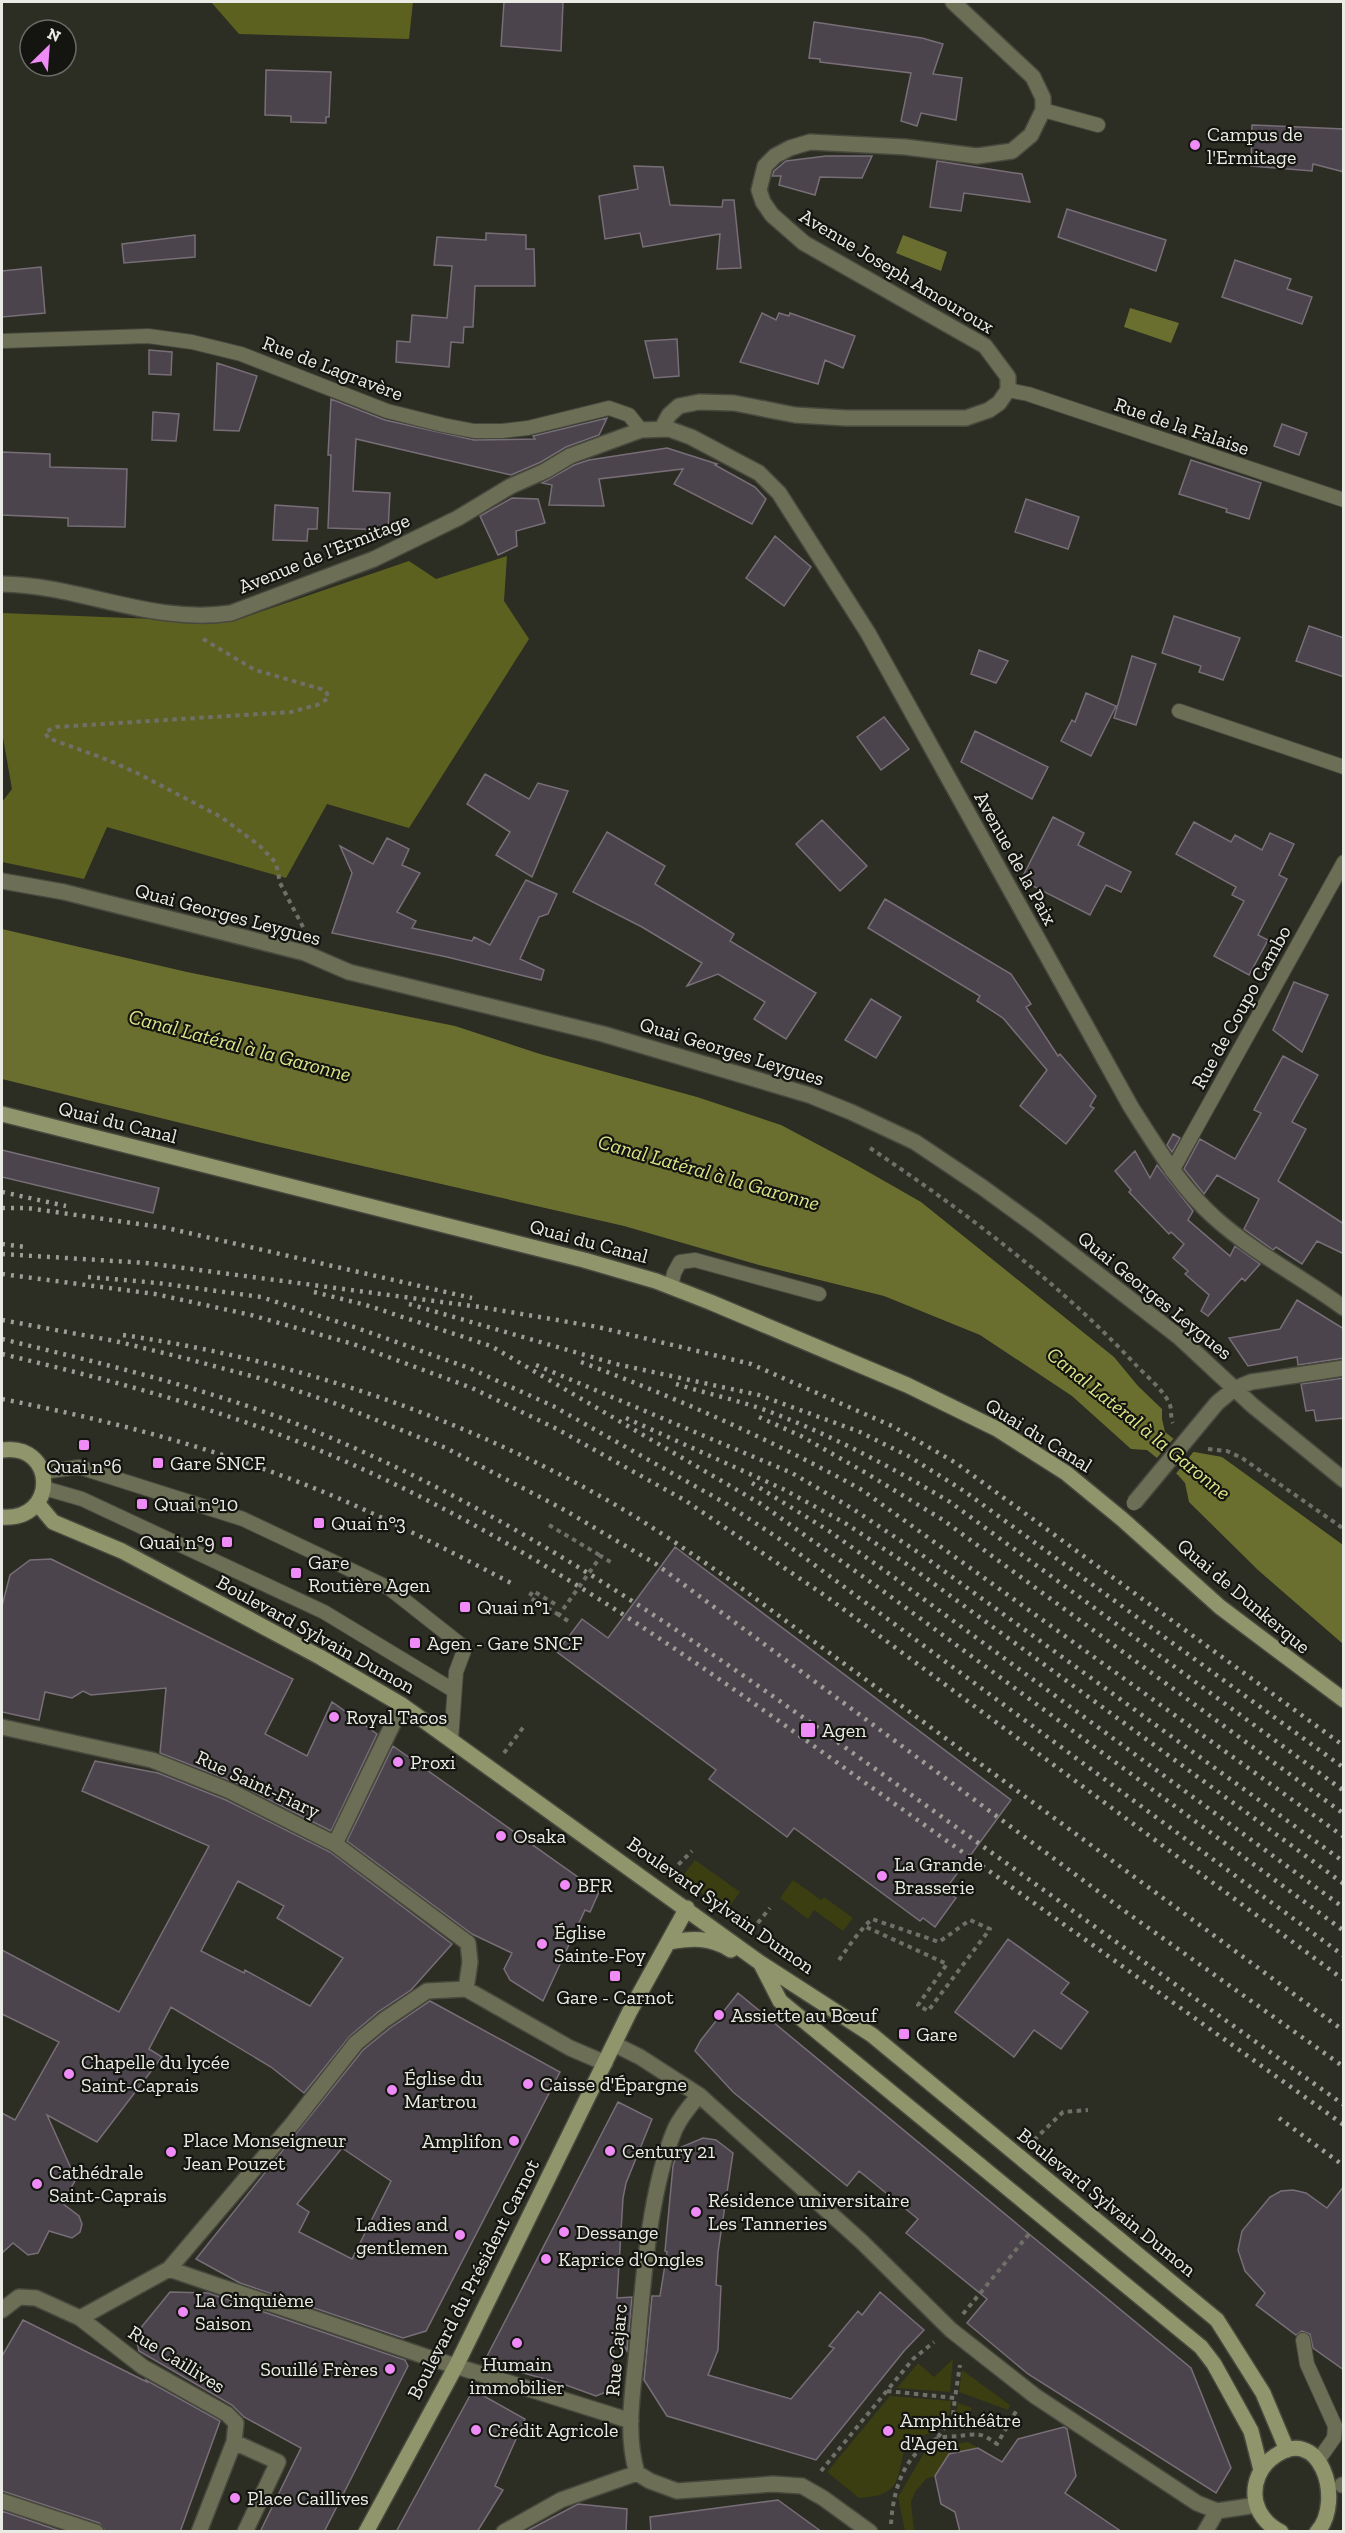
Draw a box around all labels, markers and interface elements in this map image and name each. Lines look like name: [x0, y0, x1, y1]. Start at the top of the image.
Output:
north arrow: [18, 18, 78, 78]
text: N: [45, 24, 64, 46]
place label: Campus de l'Ermitage: [1207, 122, 1303, 169]
marker: Campus de l'Ermitage: [1188, 138, 1202, 152]
street label: Avenue Joseph Amouroux: [796, 203, 998, 339]
street label: Rue de Lagravère: [259, 330, 407, 406]
street label: Rue de la Falaise: [1111, 392, 1253, 460]
street label: Avenue de l’Ermitage: [235, 508, 413, 598]
street label: Avenue de la Paix: [969, 787, 1063, 929]
street label: Quai Georges Leygues: [132, 878, 324, 950]
street label: Rue de Coupo Cambo: [1186, 921, 1296, 1093]
water label: Canal Latéral à la Garonne: [126, 1003, 354, 1087]
street label: Quai Georges Leygues: [637, 1012, 827, 1090]
street label: Quai du Canal: [56, 1096, 180, 1148]
water label: Canal Latéral à la Garonne: [595, 1128, 823, 1216]
street label: Quai du Canal: [527, 1214, 651, 1268]
street label: Quai Georges Leygues: [1073, 1225, 1237, 1365]
water label: Canal Latéral à la Garonne: [1042, 1341, 1236, 1505]
street label: Quai du Canal: [981, 1393, 1097, 1477]
marker: Quai n°6: [77, 1438, 91, 1452]
place label: Gare SNCF: [170, 1451, 265, 1475]
place label: Quai n°6: [46, 1454, 122, 1478]
marker: Gare SNCF: [151, 1456, 165, 1470]
place label: Quai n°10: [154, 1492, 238, 1516]
marker: Quai n°10: [135, 1497, 149, 1511]
place label: Quai n°3: [331, 1511, 406, 1535]
marker: Quai n°3: [312, 1516, 326, 1530]
place label: Quai n°9: [139, 1530, 215, 1554]
street label: Quai de Dunkerque: [1172, 1533, 1316, 1659]
marker: Quai n°9: [220, 1535, 234, 1549]
place label: Gare Routière Agen: [308, 1550, 431, 1597]
marker: Gare Routière Agen: [289, 1566, 303, 1580]
street label: Boulevard Sylvain Dumon: [213, 1569, 420, 1699]
place label: Quai n°1: [477, 1595, 550, 1619]
marker: Quai n°1: [458, 1600, 472, 1614]
place label: Agen - Gare SNCF: [427, 1631, 583, 1655]
marker: Agen - Gare SNCF: [408, 1636, 422, 1650]
place label: Royal Tacos: [346, 1705, 447, 1729]
marker: Royal Tacos: [327, 1710, 341, 1724]
place label: Agen: [822, 1718, 867, 1742]
marker: Agen: [799, 1721, 817, 1739]
street label: Rue Saint-Fiary: [192, 1745, 324, 1823]
place label: Proxi: [410, 1750, 456, 1774]
marker: Proxi: [391, 1755, 405, 1769]
place label: Osaka: [513, 1824, 566, 1848]
marker: Osaka: [494, 1829, 508, 1843]
street label: Boulevard Sylvain Dumon: [623, 1831, 820, 1979]
place label: La Grande Brasserie: [894, 1852, 983, 1899]
marker: La Grande Brasserie: [875, 1869, 889, 1883]
place label: BFR: [577, 1873, 613, 1897]
marker: BFR: [558, 1878, 572, 1892]
place label: Église Sainte-Foy: [554, 1920, 646, 1967]
marker: Église Sainte-Foy: [535, 1937, 549, 1951]
marker: Gare - Carnot: [608, 1969, 622, 1983]
place label: Gare - Carnot: [556, 1985, 674, 2009]
place label: Assiette au Bœuf: [731, 2003, 879, 2027]
marker: Assiette au Bœuf: [712, 2008, 726, 2022]
place label: Gare: [916, 2022, 957, 2046]
marker: Gare: [897, 2027, 911, 2041]
place label: Chapelle du lycée Saint-Caprais: [81, 2050, 230, 2097]
place label: Église du Martrou: [404, 2066, 483, 2113]
marker: Chapelle du lycée Saint-Caprais: [62, 2067, 76, 2081]
place label: Caisse d'Épargne: [540, 2072, 687, 2096]
marker: Caisse d'Épargne: [521, 2077, 535, 2091]
marker: Église du Martrou: [385, 2083, 399, 2097]
street label: Boulevard Sylvain Dumon: [1013, 2123, 1202, 2282]
place label: Place Monseigneur Jean Pouzet: [183, 2128, 347, 2175]
place label: Amplifon: [422, 2129, 503, 2153]
marker: Amplifon: [507, 2134, 521, 2148]
place label: Century 21: [622, 2139, 715, 2163]
marker: Century 21: [603, 2144, 617, 2158]
marker: Place Monseigneur Jean Pouzet: [164, 2145, 178, 2159]
street label: Boulevard du Président Carnot: [402, 2155, 544, 2403]
place label: Cathédrale Saint-Caprais: [49, 2160, 167, 2207]
marker: Cathédrale Saint-Caprais: [30, 2177, 44, 2191]
place label: Résidence universitaire Les Tanneries: [708, 2188, 909, 2235]
marker: Résidence universitaire Les Tanneries: [689, 2205, 703, 2219]
place label: Ladies and gentlemen: [356, 2212, 449, 2259]
place label: Dessange: [576, 2220, 659, 2244]
marker: Dessange: [557, 2225, 571, 2239]
marker: Ladies and gentlemen: [453, 2228, 467, 2242]
place label: Kaprice d'Ongles: [558, 2247, 704, 2271]
marker: Kaprice d'Ongles: [539, 2252, 553, 2266]
place label: La Cinquième Saison: [195, 2288, 314, 2335]
street label: Rue Cajarc: [600, 2303, 632, 2397]
marker: La Cinquième Saison: [176, 2305, 190, 2319]
street label: Rue Caillives: [124, 2320, 230, 2398]
marker: Humain immobilier: [510, 2336, 524, 2350]
place label: Humain immobilier: [469, 2352, 565, 2399]
place label: Souillé Frères: [260, 2357, 378, 2381]
marker: Souillé Frères: [383, 2362, 397, 2376]
place label: Amphithéâtre d'Agen: [900, 2408, 1021, 2455]
place label: Crédit Agricole: [488, 2418, 619, 2442]
marker: Crédit Agricole: [469, 2423, 483, 2437]
marker: Amphithéâtre d'Agen: [881, 2424, 895, 2438]
place label: Place Caillives: [247, 2486, 369, 2510]
marker: Place Caillives: [228, 2491, 242, 2505]

